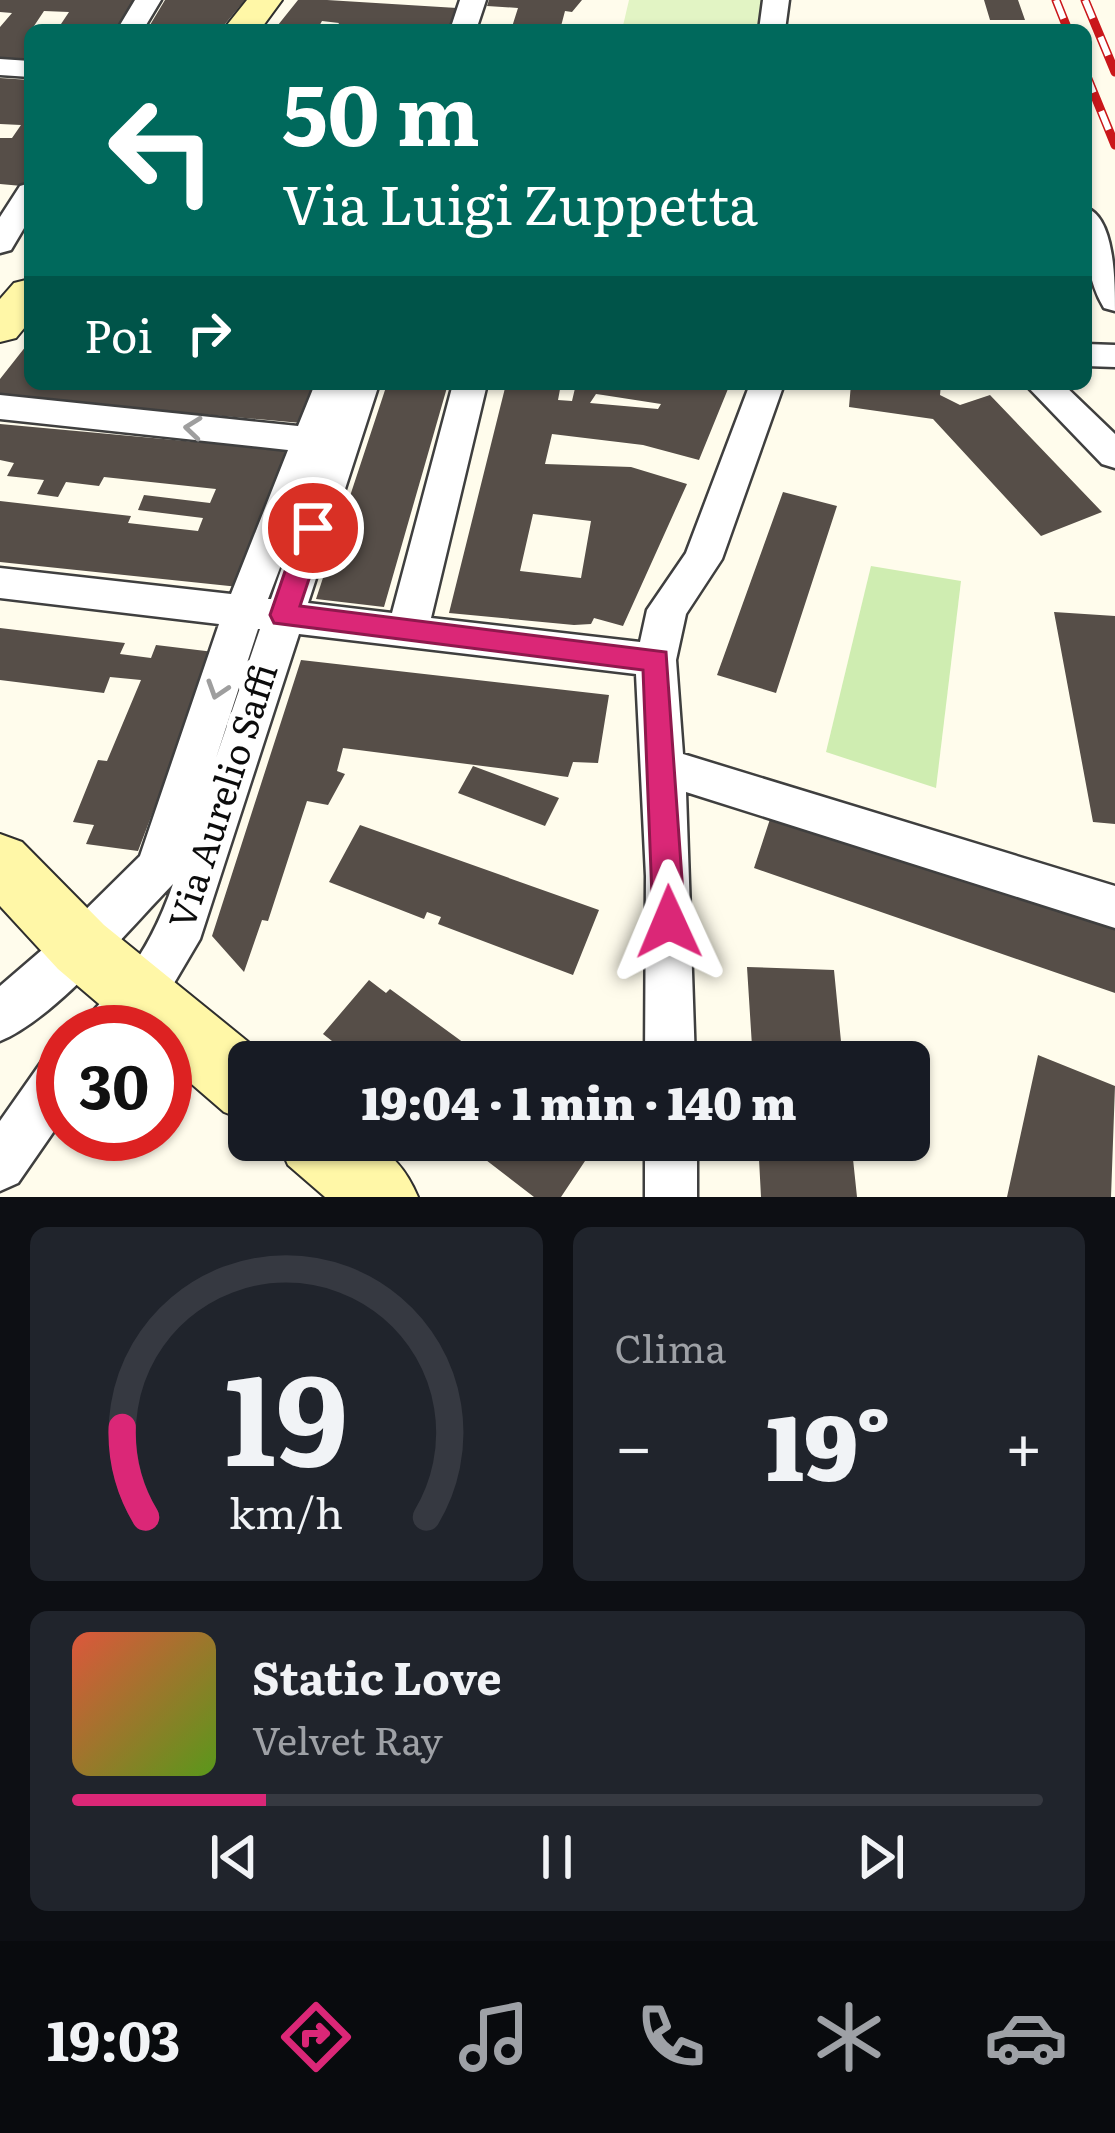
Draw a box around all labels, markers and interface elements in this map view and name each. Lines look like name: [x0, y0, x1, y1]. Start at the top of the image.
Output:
text: 50 m: [282, 47, 480, 172]
icon: left: [84, 72, 240, 228]
text: Via Luigi Zuppetta: [282, 161, 758, 242]
text: Poi: [84, 300, 152, 367]
icon: right: [176, 300, 242, 366]
one-way arrow: [183, 415, 203, 441]
pin: [262, 477, 364, 579]
icon: arrive: [280, 495, 346, 561]
street label: Via Aurelio Saffi: [153, 656, 288, 935]
one-way arrow: [207, 678, 231, 699]
position arrow: [606, 859, 732, 985]
speed limit sign: 30: [36, 1005, 192, 1161]
text: 19:04 · 1 min · 140 m: [361, 1067, 797, 1134]
text: Clima: [615, 1317, 726, 1375]
text: 19: [224, 1319, 348, 1504]
text: 19°: [766, 1375, 891, 1509]
text: −: [615, 1393, 653, 1491]
text: +: [1005, 1393, 1043, 1491]
text: km/h: [229, 1479, 343, 1542]
text: Static Love: [252, 1642, 502, 1709]
text: Velvet Ray: [252, 1709, 443, 1767]
icon: previous: [201, 1824, 267, 1890]
icon: pause: [524, 1824, 590, 1890]
icon: next: [848, 1824, 914, 1890]
icon: directions: [274, 1995, 358, 2079]
icon: music: [452, 1995, 536, 2079]
icon: phone: [629, 1995, 713, 2079]
icon: climate: [807, 1995, 891, 2079]
icon: car: [984, 1995, 1068, 2079]
text: 19:03: [47, 1997, 180, 2078]

